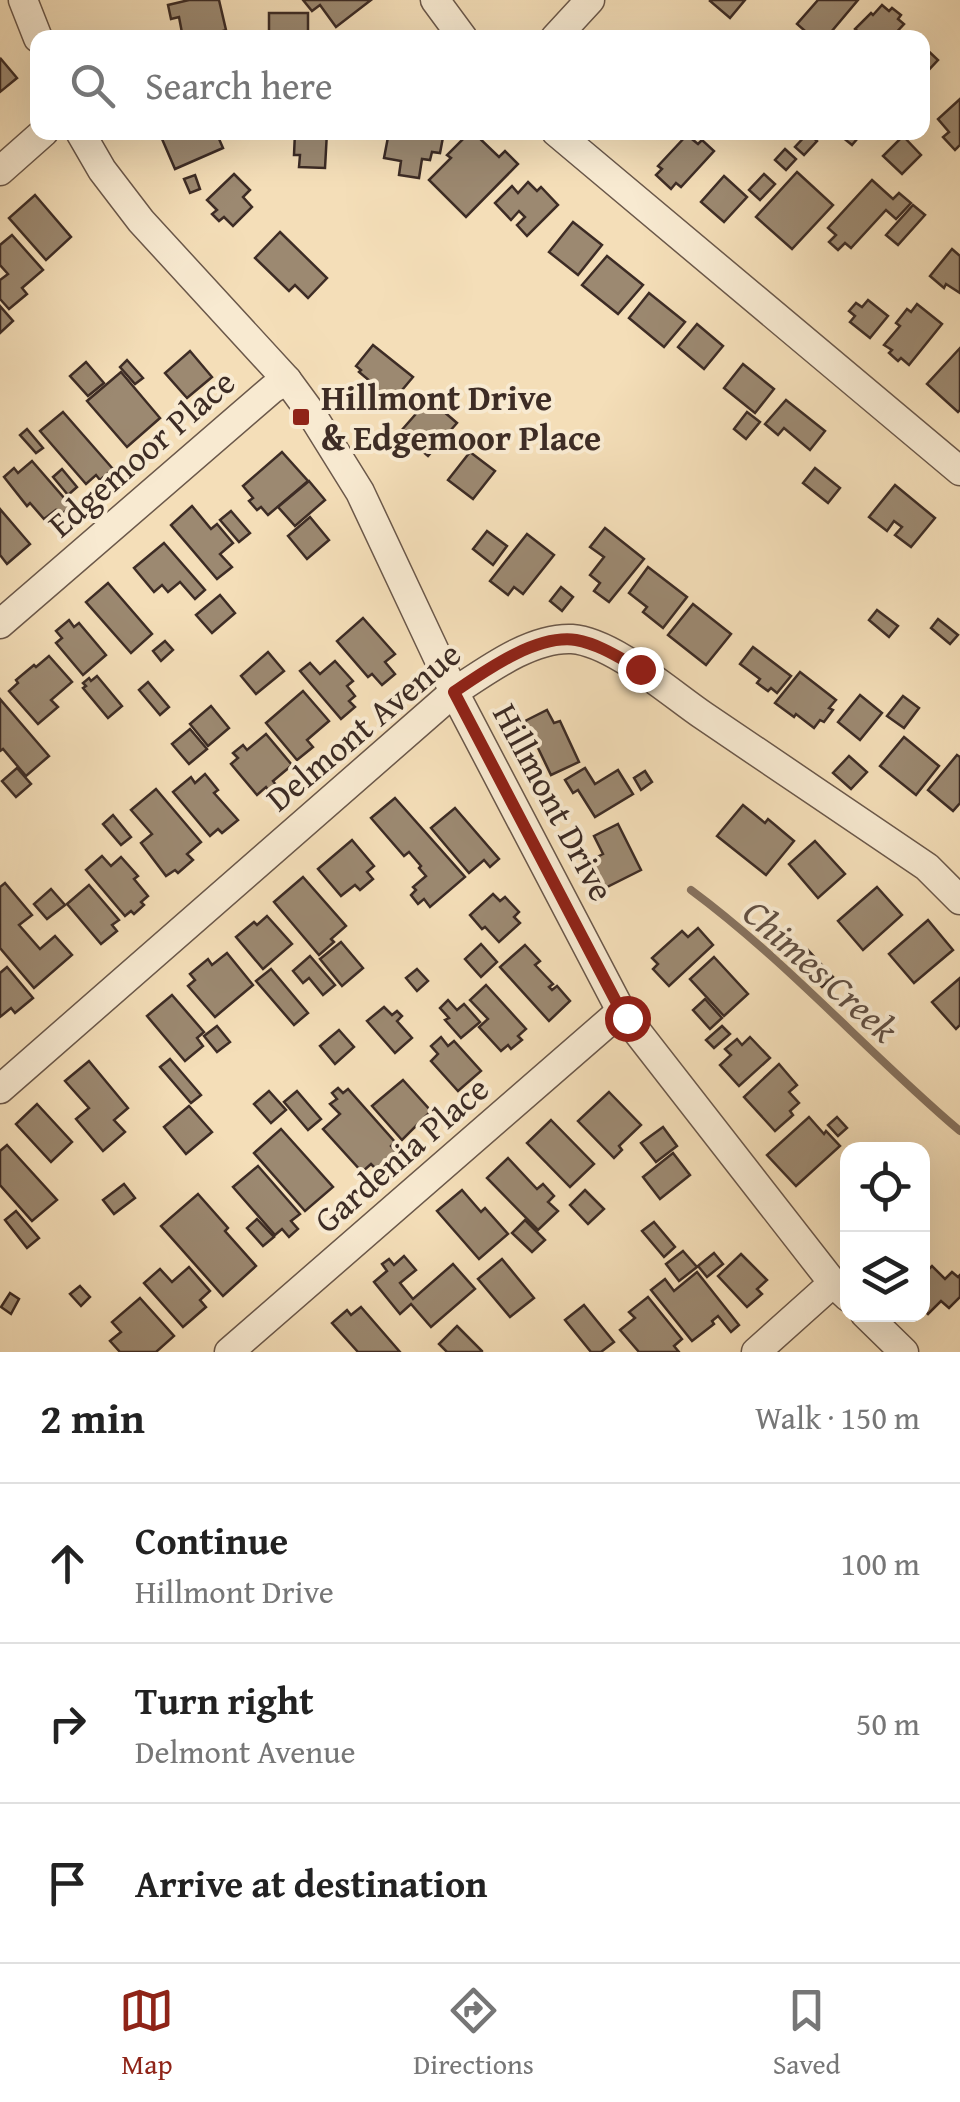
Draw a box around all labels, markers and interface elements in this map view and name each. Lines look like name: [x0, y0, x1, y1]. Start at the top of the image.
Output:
search box: [30, 30, 930, 140]
text: Search here: [145, 57, 333, 113]
icon: search: [65, 58, 120, 113]
street label: Edgemoor Place: [36, 357, 246, 549]
place label: Hillmont Drive & Edgemoor Place: [321, 372, 601, 463]
marker: Hillmont Drive & Edgemoor Place: [290, 406, 312, 428]
street label: Delmont Avenue: [254, 629, 472, 823]
route end: [618, 647, 664, 693]
street label: Hillmont Drive: [480, 694, 628, 910]
water label: Chimes Creek: [731, 885, 912, 1056]
route start: [605, 996, 651, 1042]
street label: Gardenia Place: [302, 1064, 500, 1244]
map controls: [840, 1142, 930, 1322]
button: locate: [840, 1142, 930, 1232]
button: layers: [840, 1232, 930, 1322]
text: 2 min: [40, 1387, 145, 1448]
text: Walk · 150 m: [755, 1394, 920, 1441]
text: Continue: [135, 1512, 288, 1568]
icon: ahead: [40, 1536, 95, 1591]
text: 100 m: [841, 1540, 920, 1587]
text: Hillmont Drive: [135, 1568, 334, 1615]
text: Turn right: [135, 1672, 314, 1728]
icon: right: [40, 1696, 95, 1751]
text: 50 m: [856, 1700, 920, 1747]
text: Delmont Avenue: [135, 1728, 356, 1775]
text: Arrive at destination: [135, 1855, 488, 1911]
icon: arrive: [40, 1856, 95, 1911]
tab: Map: [119, 1983, 174, 2084]
tab: Directions: [413, 1983, 534, 2084]
tab: Saved: [773, 1983, 841, 2084]

